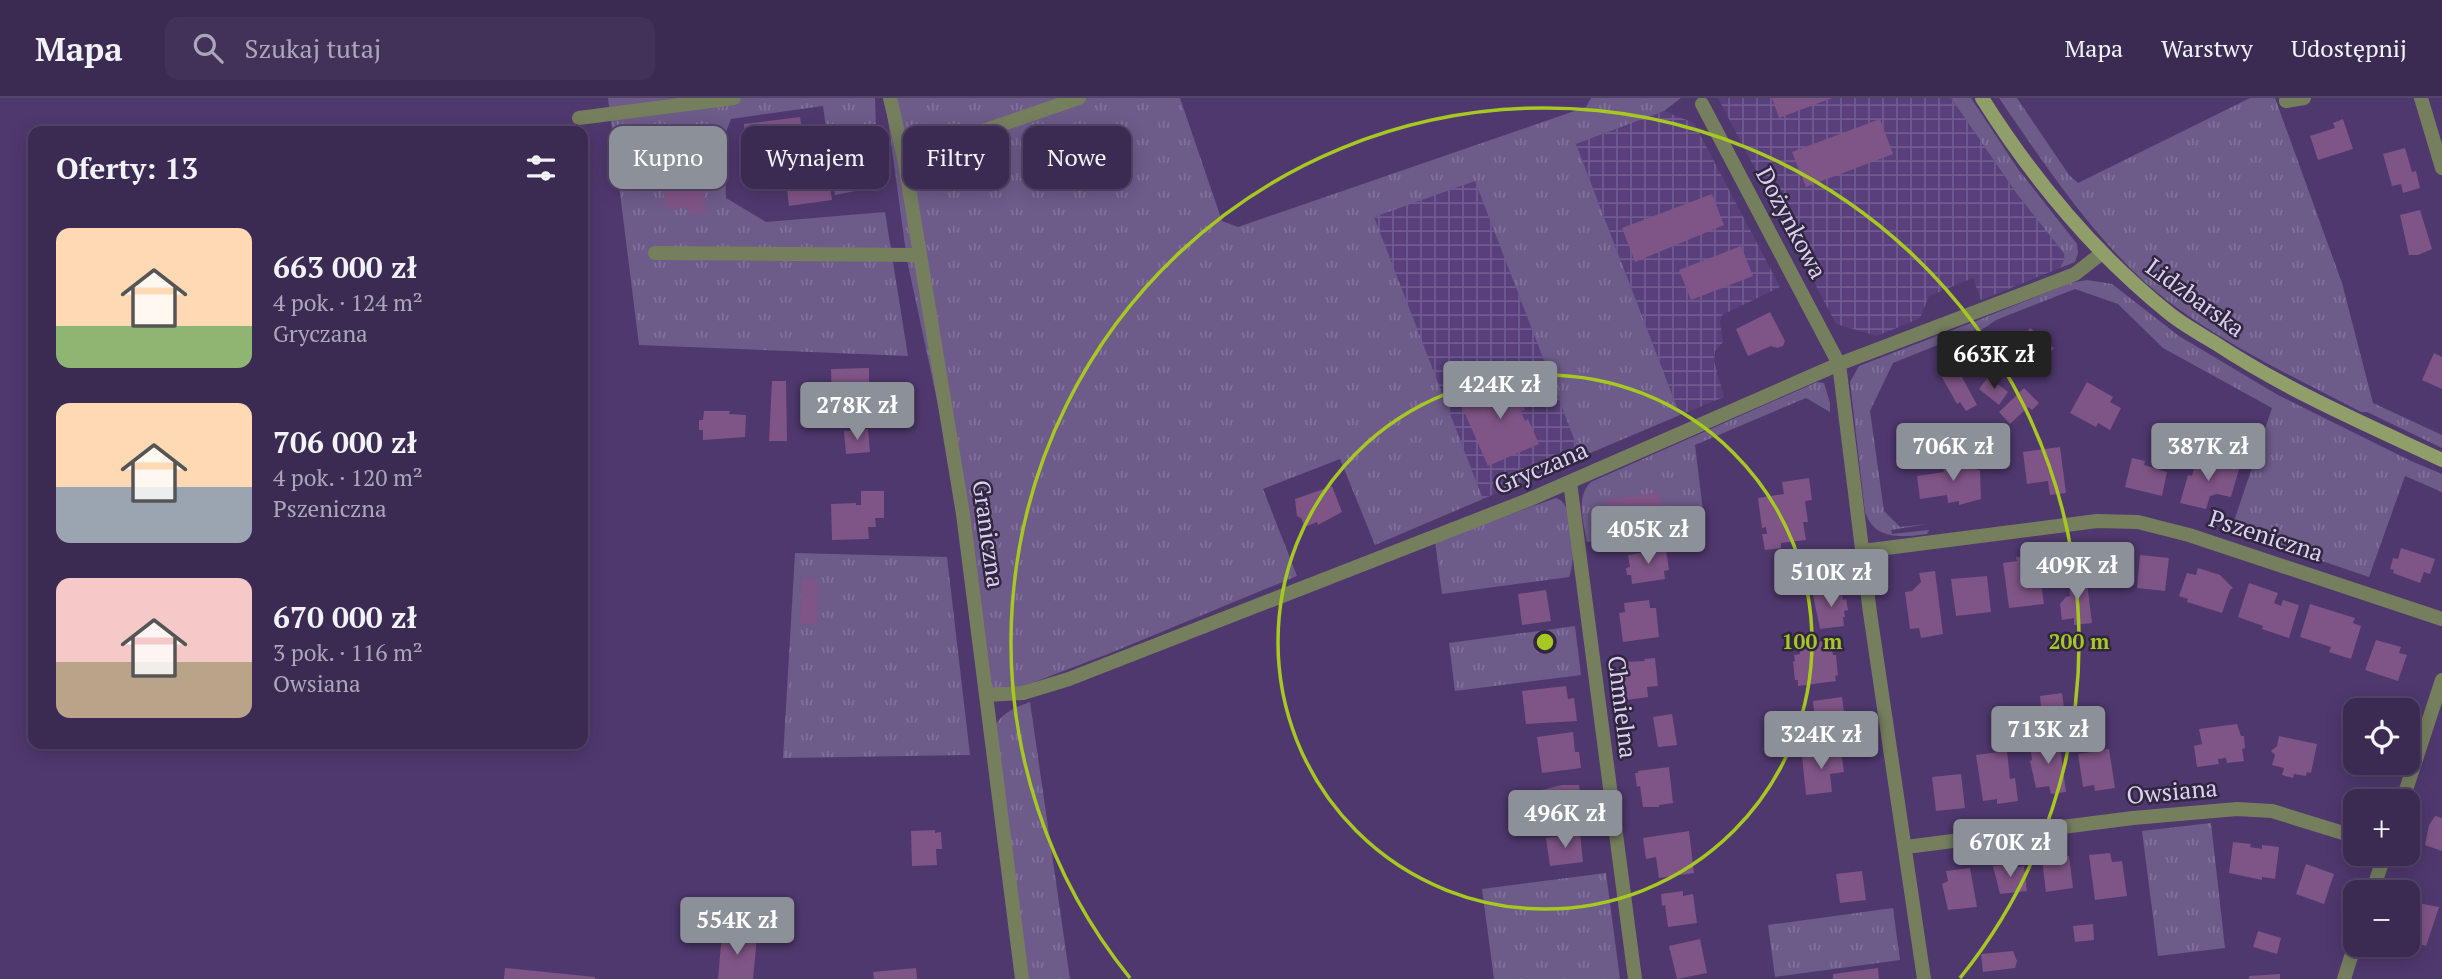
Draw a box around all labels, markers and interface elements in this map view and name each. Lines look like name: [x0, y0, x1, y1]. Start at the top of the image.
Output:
search box: [165, 17, 655, 80]
text: Mapa: [35, 27, 123, 70]
icon: search: [189, 29, 227, 67]
text: Szukaj tutaj: [245, 31, 381, 65]
text: Mapa: [2064, 32, 2123, 64]
text: Warstwy: [2161, 32, 2253, 64]
text: Udostępnij: [2291, 32, 2407, 64]
chip: Kupno: [609, 126, 727, 189]
chip: Wynajem: [741, 126, 889, 189]
chip: Filtry: [903, 126, 1009, 189]
chip: Nowe: [1023, 126, 1131, 189]
text: Oferty: 13: [56, 148, 198, 188]
icon: filters: [522, 149, 560, 187]
street label: Dożynkowa: [1749, 161, 1835, 284]
text: 663 000 zł: [273, 247, 417, 287]
street label: Lidzbarska: [2140, 251, 2251, 344]
icon: home: [112, 256, 196, 340]
text: 4 pok. · 124 m²: [273, 287, 423, 318]
text: Gryczana: [273, 318, 368, 349]
pin: 663K zł: [1929, 331, 2059, 391]
text: 663K zł: [1953, 338, 2035, 369]
pin: 424K zł: [1435, 362, 1565, 421]
text: 424K zł: [1459, 368, 1541, 399]
pin: 278K zł: [792, 382, 922, 442]
text: 278K zł: [816, 389, 898, 420]
text: 706 000 zł: [273, 422, 417, 462]
pin: 706K zł: [1888, 424, 2018, 483]
pin: 387K zł: [2143, 424, 2273, 483]
text: 706K zł: [1912, 430, 1994, 461]
text: 387K zł: [2167, 430, 2249, 461]
icon: home: [112, 431, 196, 515]
street label: Gryczana: [1489, 433, 1592, 501]
text: 4 pok. · 120 m²: [273, 462, 423, 493]
street label: Graniczna: [966, 478, 1012, 590]
text: Pszeniczna: [273, 493, 387, 524]
street label: Pszeniczna: [2205, 502, 2328, 569]
pin: 405K zł: [1583, 506, 1713, 566]
text: 405K zł: [1607, 513, 1689, 544]
pin: 409K zł: [2012, 542, 2142, 602]
text: 409K zł: [2036, 549, 2118, 580]
pin: 510K zł: [1766, 550, 1896, 609]
text: 510K zł: [1790, 556, 1872, 587]
text: 670 000 zł: [273, 597, 417, 637]
icon: home: [112, 606, 196, 690]
text: 100 m: [1782, 627, 1843, 655]
text: 200 m: [2049, 627, 2110, 655]
centre of rings: [1533, 630, 1557, 654]
text: 3 pok. · 116 m²: [273, 637, 423, 668]
street label: Chmielna: [1601, 654, 1645, 760]
text: Owsiana: [273, 668, 361, 699]
map controls: [2343, 698, 2420, 957]
button: locate: [2343, 698, 2420, 775]
pin: 713K zł: [1983, 706, 2113, 766]
pin: 324K zł: [1756, 712, 1886, 771]
text: 713K zł: [2007, 713, 2089, 744]
text: 324K zł: [1780, 718, 1862, 749]
street label: Owsiana: [2125, 771, 2219, 811]
button: +: [2343, 789, 2420, 866]
pin: 496K zł: [1500, 790, 1630, 850]
text: 496K zł: [1524, 797, 1606, 828]
pin: 670K zł: [1945, 820, 2075, 879]
text: 670K zł: [1969, 826, 2051, 857]
button: −: [2343, 880, 2420, 957]
pin: 554K zł: [672, 898, 802, 957]
text: 554K zł: [696, 904, 778, 935]

